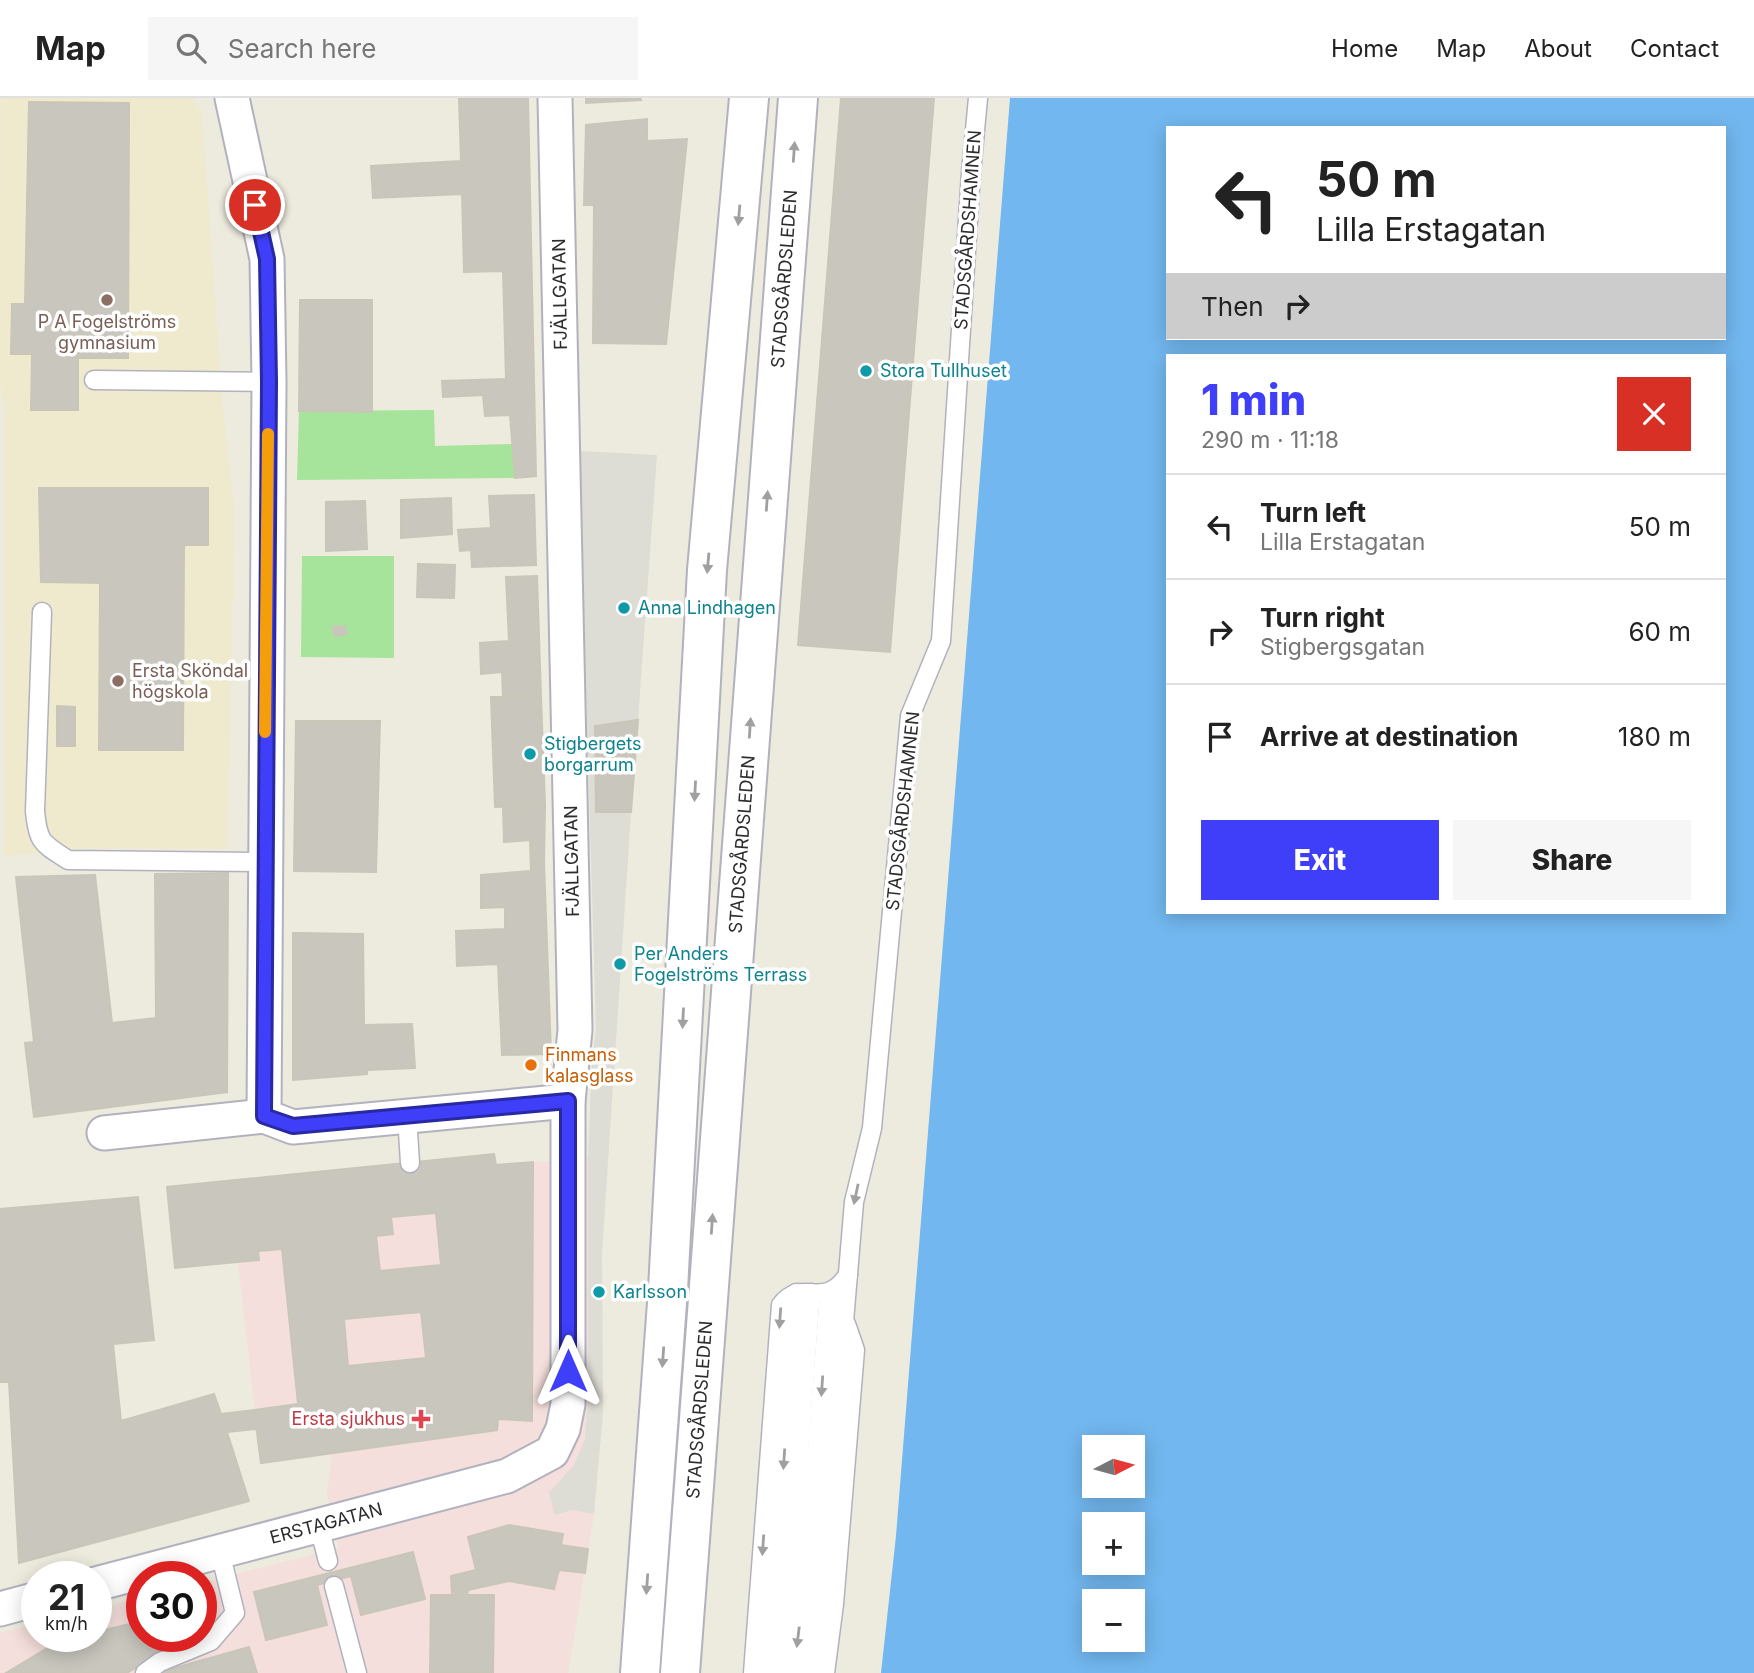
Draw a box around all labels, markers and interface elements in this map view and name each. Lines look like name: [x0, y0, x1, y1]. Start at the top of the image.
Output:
search box: [148, 17, 638, 80]
text: Map: [35, 28, 106, 68]
icon: search: [172, 29, 210, 67]
text: Search here: [228, 33, 376, 64]
text: Home: [1331, 34, 1398, 63]
text: Map: [1436, 34, 1486, 63]
text: About: [1524, 34, 1592, 63]
text: Contact: [1630, 34, 1719, 63]
street label: STADSGÅRDSHAMNEN: [948, 129, 985, 331]
one-way arrow: [789, 141, 800, 163]
text: 50 m: [1316, 150, 1437, 209]
icon: left: [1201, 154, 1292, 245]
pin: [225, 175, 285, 235]
icon: arrive: [236, 186, 274, 224]
street label: STADSGÅRDSLEDEN: [767, 189, 801, 369]
one-way arrow: [733, 204, 744, 226]
text: Lilla Erstagatan: [1316, 210, 1546, 249]
street label: FJÄLLGATAN: [547, 238, 571, 350]
icon: right: [1278, 287, 1316, 325]
text: Then: [1201, 291, 1264, 322]
marker: P A Fogelströms gymnasium: [99, 292, 115, 308]
place label: P A Fogelströms gymnasium: [38, 311, 176, 353]
place label: Stora Tullhuset: [880, 360, 1007, 381]
marker: Stora Tullhuset: [858, 363, 874, 379]
text: 1 min: [1201, 374, 1306, 425]
button: close: [1617, 377, 1691, 451]
text: 290 m · 11:18: [1201, 426, 1339, 454]
one-way arrow: [762, 490, 773, 512]
text: Turn left: [1260, 497, 1366, 528]
icon: left: [1201, 508, 1239, 546]
text: 50 m: [1629, 511, 1691, 542]
text: Lilla Erstagatan: [1260, 528, 1425, 556]
one-way arrow: [702, 553, 713, 575]
place label: Anna Lindhagen: [638, 597, 776, 618]
marker: Anna Lindhagen: [616, 600, 632, 616]
text: Turn right: [1260, 602, 1385, 633]
icon: right: [1201, 613, 1239, 651]
text: 60 m: [1628, 616, 1691, 647]
text: Stigbergsgatan: [1260, 633, 1425, 661]
place label: Ersta Sköndal högskola: [132, 660, 248, 702]
marker: Ersta Sköndal högskola: [110, 673, 126, 689]
street label: STADSGÅRDSHAMNEN: [880, 710, 923, 912]
one-way arrow: [745, 717, 756, 739]
icon: arrive: [1201, 718, 1239, 756]
text: Arrive at destination: [1260, 721, 1519, 752]
text: 180 m: [1618, 721, 1691, 752]
place label: Stigbergets borgarrum: [544, 733, 642, 775]
marker: Stigbergets borgarrum: [522, 746, 538, 762]
street label: STADSGÅRDSLEDEN: [724, 754, 759, 934]
one-way arrow: [689, 780, 700, 802]
street label: FJÄLLGATAN: [559, 805, 583, 917]
button: Exit: [1201, 820, 1439, 900]
button: Share: [1453, 820, 1691, 900]
place label: Per Anders Fogelströms Terrass: [634, 943, 807, 985]
marker: Per Anders Fogelströms Terrass: [612, 956, 628, 972]
one-way arrow: [677, 1007, 688, 1029]
place label: Finmans kalasglass: [545, 1044, 633, 1086]
marker: Finmans kalasglass: [523, 1057, 539, 1073]
one-way arrow: [851, 1183, 862, 1205]
one-way arrow: [707, 1213, 718, 1235]
place label: Karlsson: [613, 1281, 687, 1302]
marker: Karlsson: [591, 1284, 607, 1300]
one-way arrow: [774, 1307, 785, 1329]
street label: STADSGÅRDSLEDEN: [682, 1320, 716, 1500]
position arrow: [531, 1334, 605, 1408]
one-way arrow: [657, 1346, 668, 1368]
one-way arrow: [816, 1375, 827, 1397]
place label: Ersta sjukhus: [292, 1408, 405, 1429]
marker: Ersta sjukhus: [411, 1409, 431, 1429]
north arrow: [1082, 1435, 1144, 1498]
map controls: [1082, 1435, 1145, 1652]
one-way arrow: [778, 1448, 789, 1470]
street label: ERSTAGATAN: [267, 1498, 385, 1548]
button: +: [1082, 1512, 1145, 1575]
one-way arrow: [757, 1534, 768, 1556]
speed limit sign: 30: [126, 1561, 217, 1652]
one-way arrow: [641, 1573, 652, 1595]
text: 21: [48, 1576, 85, 1618]
button: −: [1082, 1589, 1145, 1652]
text: km/h: [45, 1613, 88, 1634]
one-way arrow: [793, 1626, 804, 1648]

